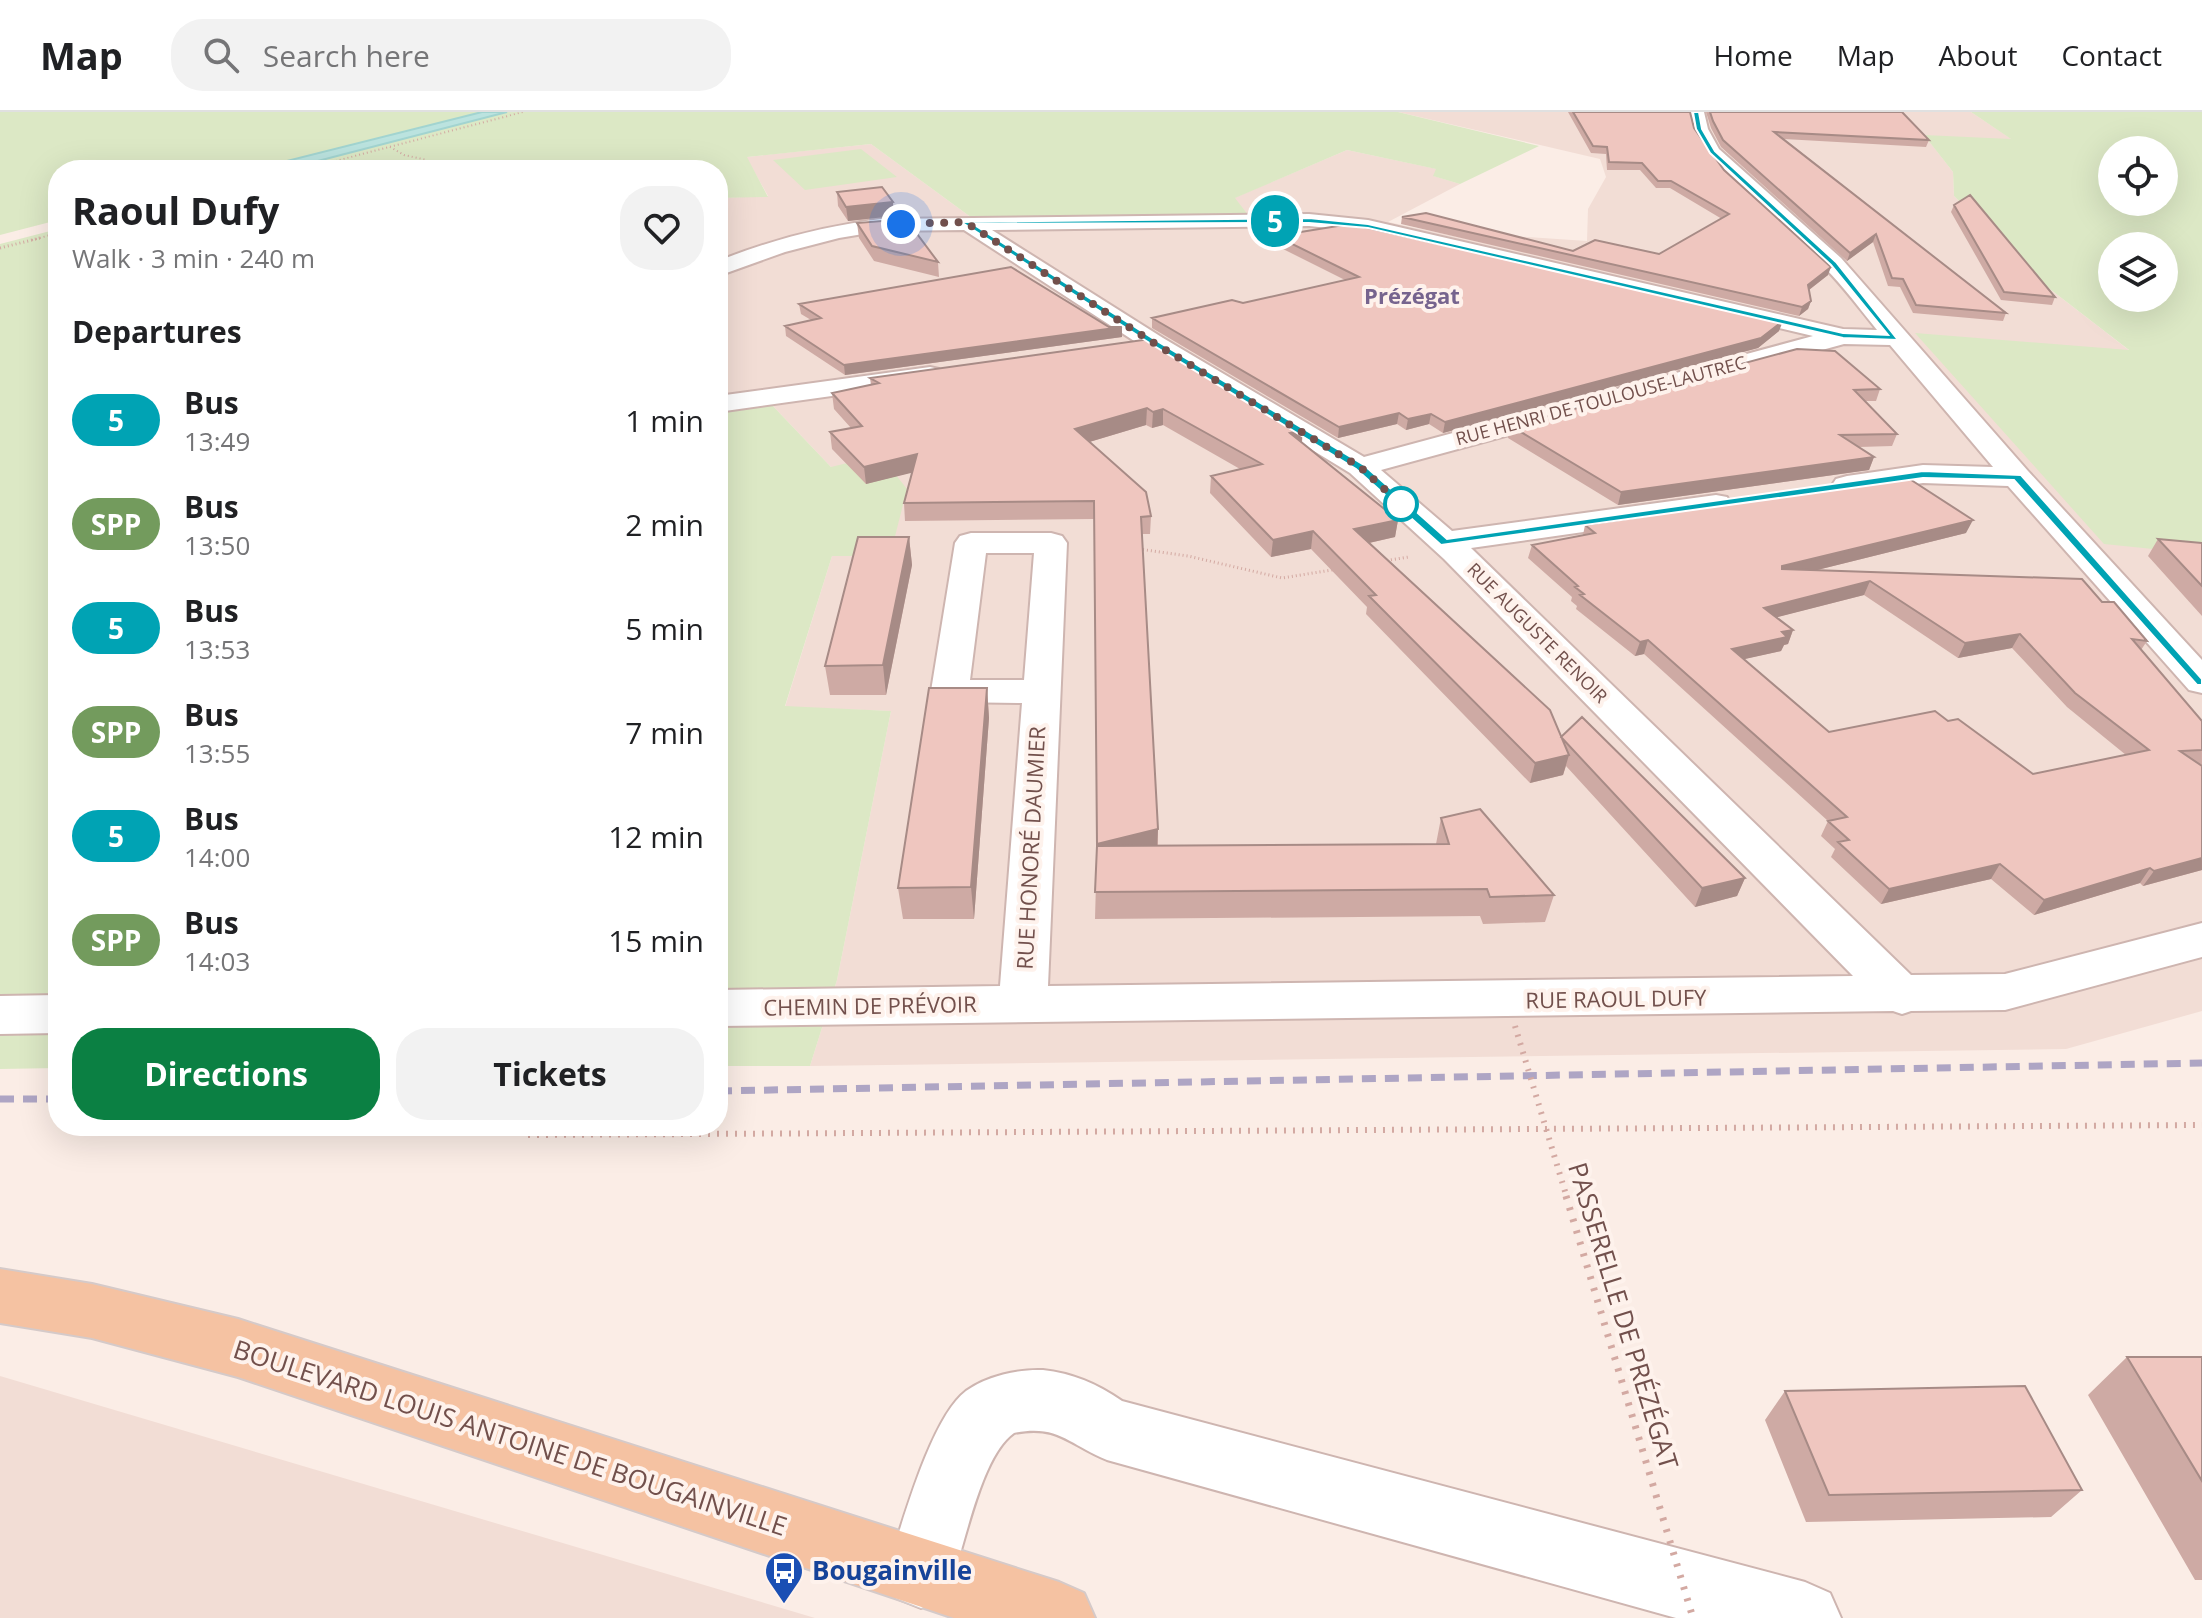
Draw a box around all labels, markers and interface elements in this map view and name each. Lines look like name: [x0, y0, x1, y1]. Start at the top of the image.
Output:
search box: [171, 19, 731, 91]
text: Map: [40, 29, 123, 81]
icon: search: [199, 33, 243, 77]
text: Search here: [263, 35, 430, 76]
text: Home: [1714, 36, 1793, 74]
text: Map: [1837, 36, 1895, 74]
text: About: [1939, 36, 2017, 74]
text: Contact: [2061, 36, 2162, 74]
map controls: [2098, 136, 2178, 312]
button: locate: [2098, 136, 2178, 216]
text: Raoul Dufy: [72, 184, 279, 236]
button: heart: [620, 186, 704, 270]
line badge: 5: [1249, 195, 1301, 247]
text: 5: [1267, 202, 1283, 240]
your location: [881, 204, 921, 244]
button: layers: [2098, 232, 2178, 312]
text: Walk · 3 min · 240 m: [72, 240, 315, 276]
district label: Prézégat: [1364, 280, 1460, 310]
text: Departures: [72, 311, 242, 352]
street label: RUE HENRI DE TOULOUSE-LAUTREC: [1453, 350, 1749, 450]
text: Bus: [184, 382, 239, 423]
text: 1 min: [625, 400, 704, 441]
text: 5: [108, 401, 124, 439]
text: 13:49: [184, 423, 250, 459]
text: Bus: [184, 486, 239, 527]
unlabelled marker: [1384, 487, 1418, 521]
text: 2 min: [625, 504, 704, 545]
text: SPP: [91, 505, 141, 543]
text: 13:50: [184, 527, 250, 563]
street label: RUE AUGUSTE RENOIR: [1462, 557, 1613, 708]
text: Bus: [184, 590, 239, 631]
text: 5 min: [625, 608, 704, 649]
text: 5: [108, 609, 124, 647]
text: 13:53: [184, 631, 250, 667]
text: Bus: [184, 694, 239, 735]
text: 7 min: [625, 712, 704, 753]
text: SPP: [91, 713, 141, 751]
street label: RUE HONORÉ DAUMIER: [1009, 725, 1051, 970]
text: 13:55: [184, 735, 250, 771]
text: Bus: [184, 798, 239, 839]
text: 12 min: [608, 816, 704, 857]
text: 5: [108, 817, 124, 855]
text: 14:00: [184, 839, 250, 875]
text: Bus: [184, 902, 239, 943]
text: 15 min: [608, 920, 704, 961]
text: SPP: [91, 921, 141, 959]
text: 14:03: [184, 943, 250, 979]
street label: RUE RAOUL DUFY: [1525, 981, 1707, 1015]
street label: CHEMIN DE PRÉVOIR: [763, 988, 977, 1022]
button: Directions: [72, 1028, 380, 1120]
button: Tickets: [396, 1028, 704, 1120]
street label: PASSERELLE DE PRÉZÉGAT: [1560, 1158, 1688, 1474]
street label: BOULEVARD LOUIS ANTOINE DE BOUGAINVILLE: [229, 1330, 792, 1544]
bus stop icon: Bougainville: [763, 1550, 805, 1605]
place label: Bougainville: [812, 1552, 972, 1588]

